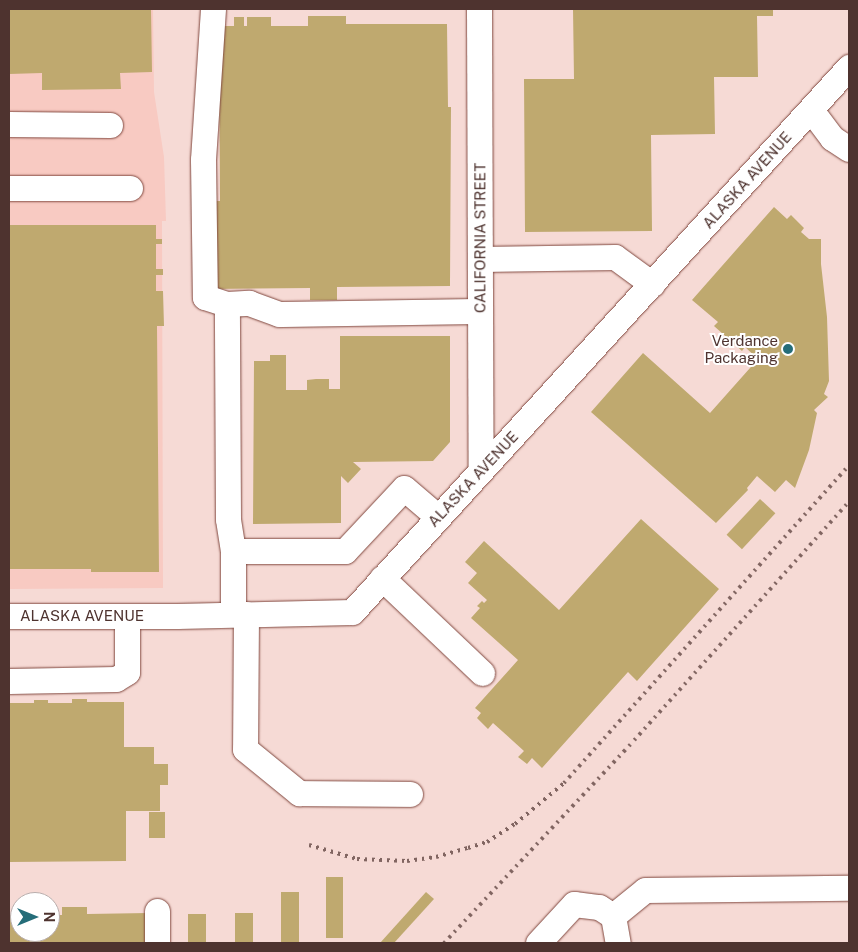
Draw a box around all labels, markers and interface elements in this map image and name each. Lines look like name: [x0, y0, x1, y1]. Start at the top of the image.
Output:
street label: ALASKA AVENUE: [699, 128, 795, 232]
street label: CALIFORNIA STREET: [471, 163, 489, 313]
place label: Verdance Packaging: [705, 331, 778, 366]
marker: Verdance Packaging: [782, 343, 794, 355]
street label: ALASKA AVENUE: [424, 427, 522, 531]
street label: ALASKA AVENUE: [20, 607, 144, 625]
north arrow: [10, 892, 60, 942]
text: N: [41, 912, 57, 922]

